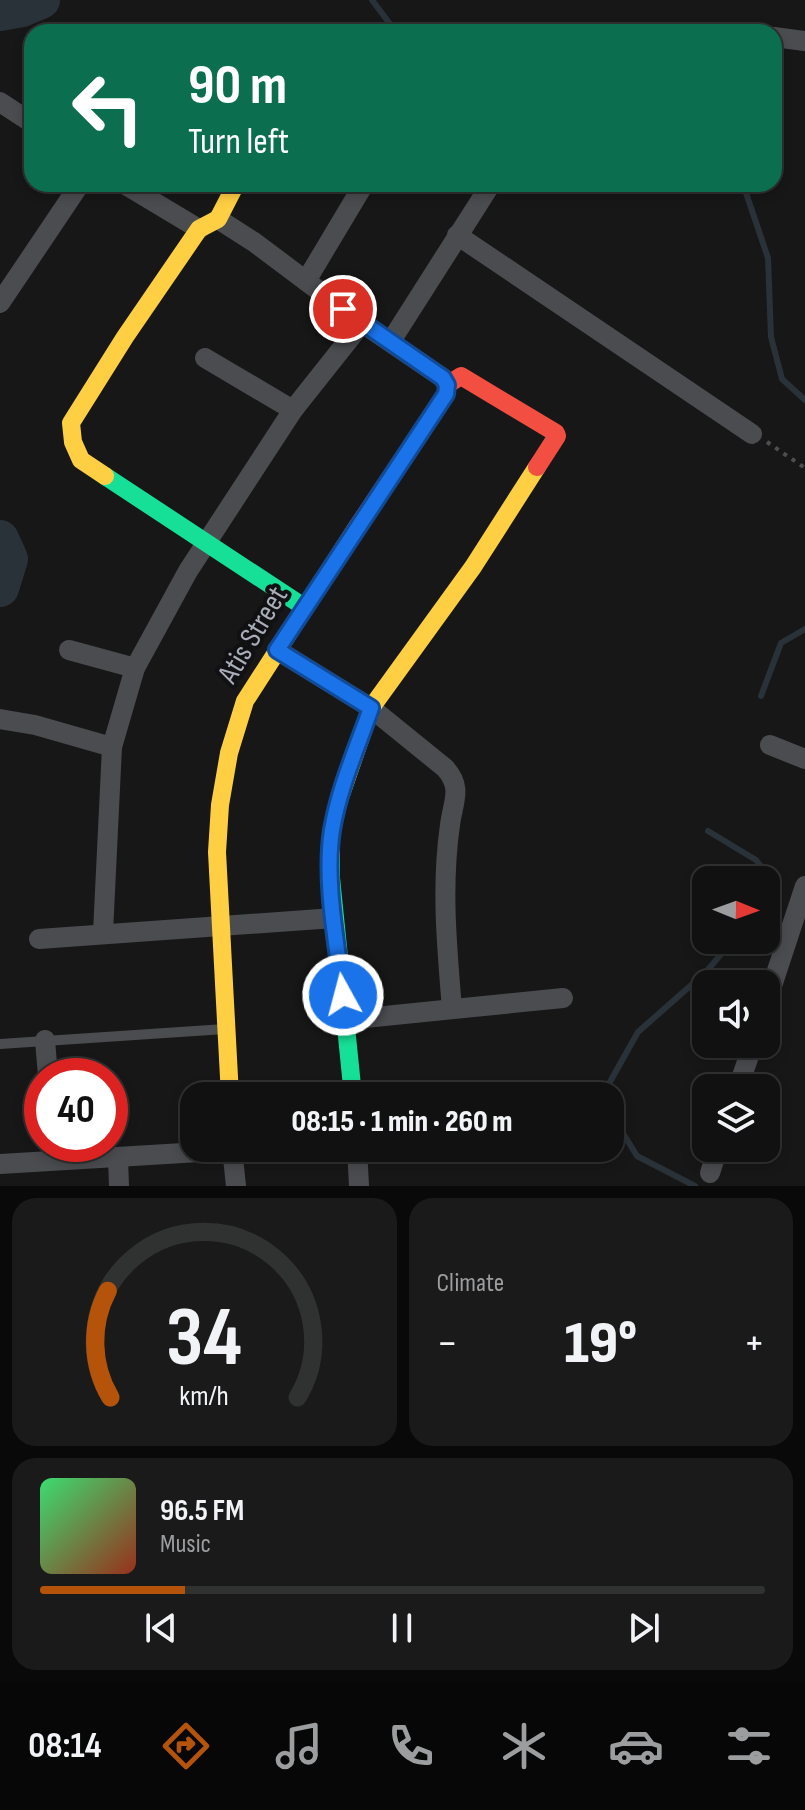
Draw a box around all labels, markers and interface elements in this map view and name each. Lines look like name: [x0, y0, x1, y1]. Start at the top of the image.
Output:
text: 90 m: [188, 53, 287, 120]
icon: left: [56, 56, 160, 160]
text: Turn left: [188, 121, 289, 164]
pin: [309, 275, 377, 343]
icon: arrive: [321, 287, 365, 331]
street label: Atis Street: [210, 580, 296, 691]
north arrow: [692, 866, 780, 954]
map controls: [692, 866, 780, 1162]
position arrow: [301, 953, 385, 1037]
button: sound: [692, 970, 780, 1058]
speed limit sign: 40: [24, 1058, 128, 1162]
button: layers: [692, 1074, 780, 1162]
text: 08:15 · 1 min · 260 m: [292, 1104, 512, 1140]
text: Climate: [437, 1268, 504, 1299]
text: 34: [166, 1289, 242, 1389]
text: 19°: [564, 1308, 637, 1380]
text: −: [437, 1317, 458, 1370]
text: +: [743, 1317, 765, 1370]
text: km/h: [180, 1379, 229, 1414]
text: 96.5 FM: [160, 1493, 244, 1529]
text: Music: [160, 1529, 211, 1560]
icon: previous: [139, 1606, 183, 1650]
icon: pause: [380, 1606, 424, 1650]
icon: next: [622, 1606, 666, 1650]
icon: directions: [158, 1718, 214, 1774]
icon: music: [271, 1718, 327, 1774]
icon: phone: [383, 1718, 439, 1774]
icon: climate: [496, 1718, 552, 1774]
icon: car: [608, 1718, 664, 1774]
icon: filters: [721, 1718, 777, 1774]
text: 08:14: [28, 1725, 102, 1768]

